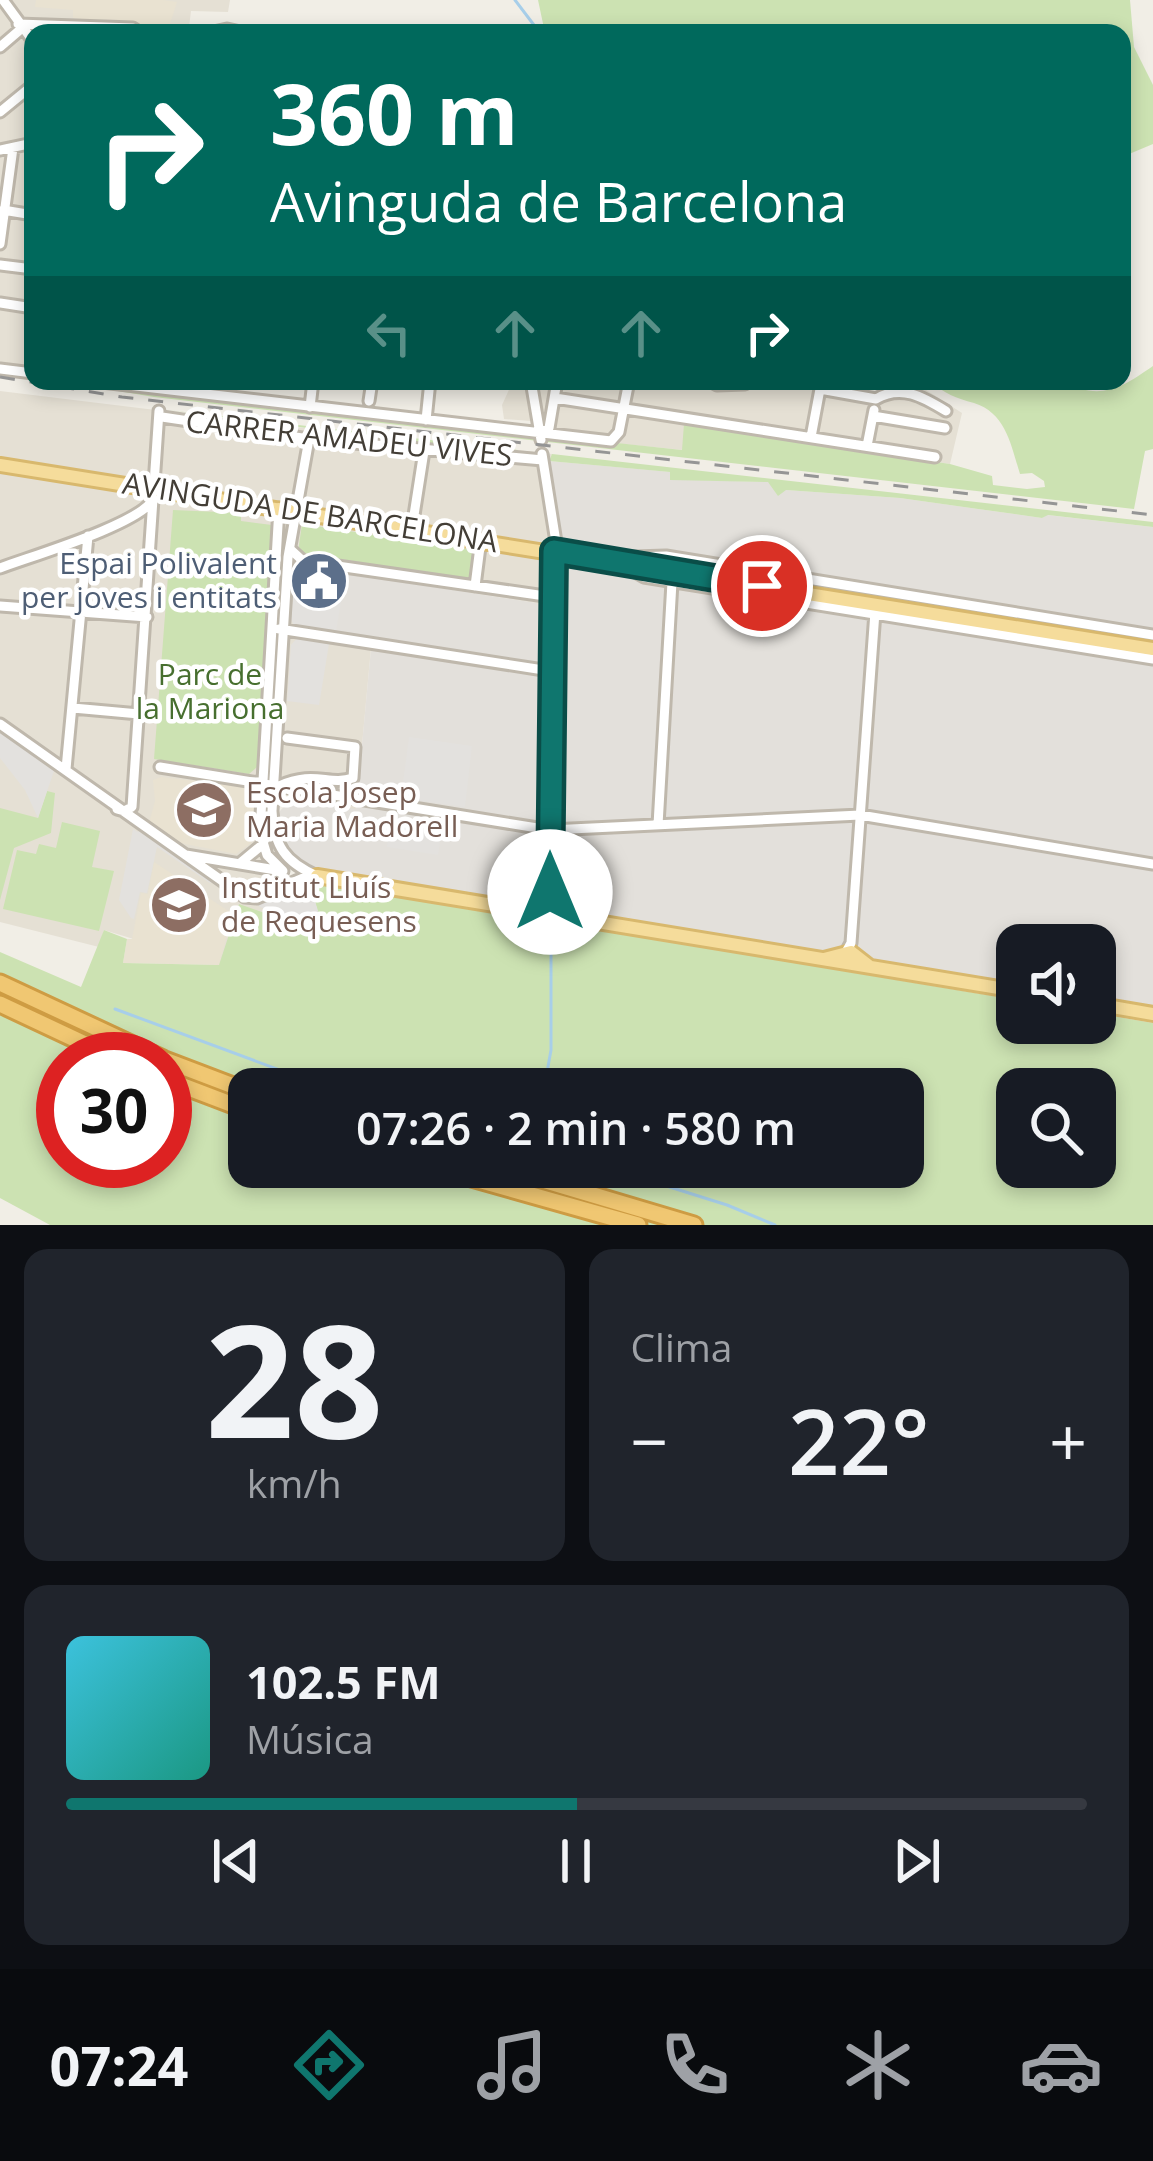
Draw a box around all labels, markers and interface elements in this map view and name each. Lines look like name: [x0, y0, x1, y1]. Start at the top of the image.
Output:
text: 360 m: [270, 55, 518, 170]
icon: right: [72, 72, 228, 228]
text: Avinguda de Barcelona: [270, 164, 847, 238]
icon: left: [356, 300, 422, 366]
icon: ahead: [482, 300, 548, 366]
icon: ahead: [608, 300, 674, 366]
icon: right: [734, 300, 800, 366]
street label: CARRER AMADEU VIVES: [184, 400, 514, 475]
street label: AVINGUDA DE BARCELONA: [120, 462, 501, 561]
pin: [711, 535, 813, 637]
place label: Espai Polivalent per joves i entitats: [21, 542, 277, 617]
public building icon: Espai Polivalent per joves i entitats: [288, 550, 350, 612]
icon: arrive: [729, 553, 795, 619]
park label: Parc de la Mariona: [136, 653, 284, 728]
place label: Escola Josep Maria Madorell: [246, 771, 458, 846]
school or university icon: Escola Josep Maria Madorell: [173, 779, 235, 841]
position arrow: [487, 829, 613, 955]
place label: Institut Lluís de Requesens: [221, 866, 417, 941]
school or university icon: Institut Lluís de Requesens: [148, 874, 210, 936]
map controls: [996, 924, 1116, 1188]
button: sound: [996, 924, 1116, 1044]
speed limit sign: 30: [36, 1032, 192, 1188]
button: search: [996, 1068, 1116, 1188]
text: 07:26 · 2 min · 580 m: [356, 1097, 796, 1158]
text: 28: [205, 1271, 383, 1484]
text: Clima: [631, 1320, 733, 1373]
text: 22°: [788, 1379, 929, 1501]
text: −: [631, 1395, 668, 1485]
text: +: [1049, 1395, 1087, 1485]
text: km/h: [247, 1456, 342, 1509]
text: 102.5 FM: [246, 1651, 441, 1712]
text: Música: [246, 1712, 374, 1765]
icon: previous: [203, 1828, 269, 1894]
icon: pause: [543, 1828, 609, 1894]
icon: next: [884, 1828, 950, 1894]
icon: directions: [287, 2023, 371, 2107]
icon: music: [470, 2023, 554, 2107]
icon: phone: [653, 2023, 737, 2107]
icon: climate: [836, 2023, 920, 2107]
icon: car: [1019, 2023, 1103, 2107]
text: 07:24: [50, 2028, 188, 2102]

